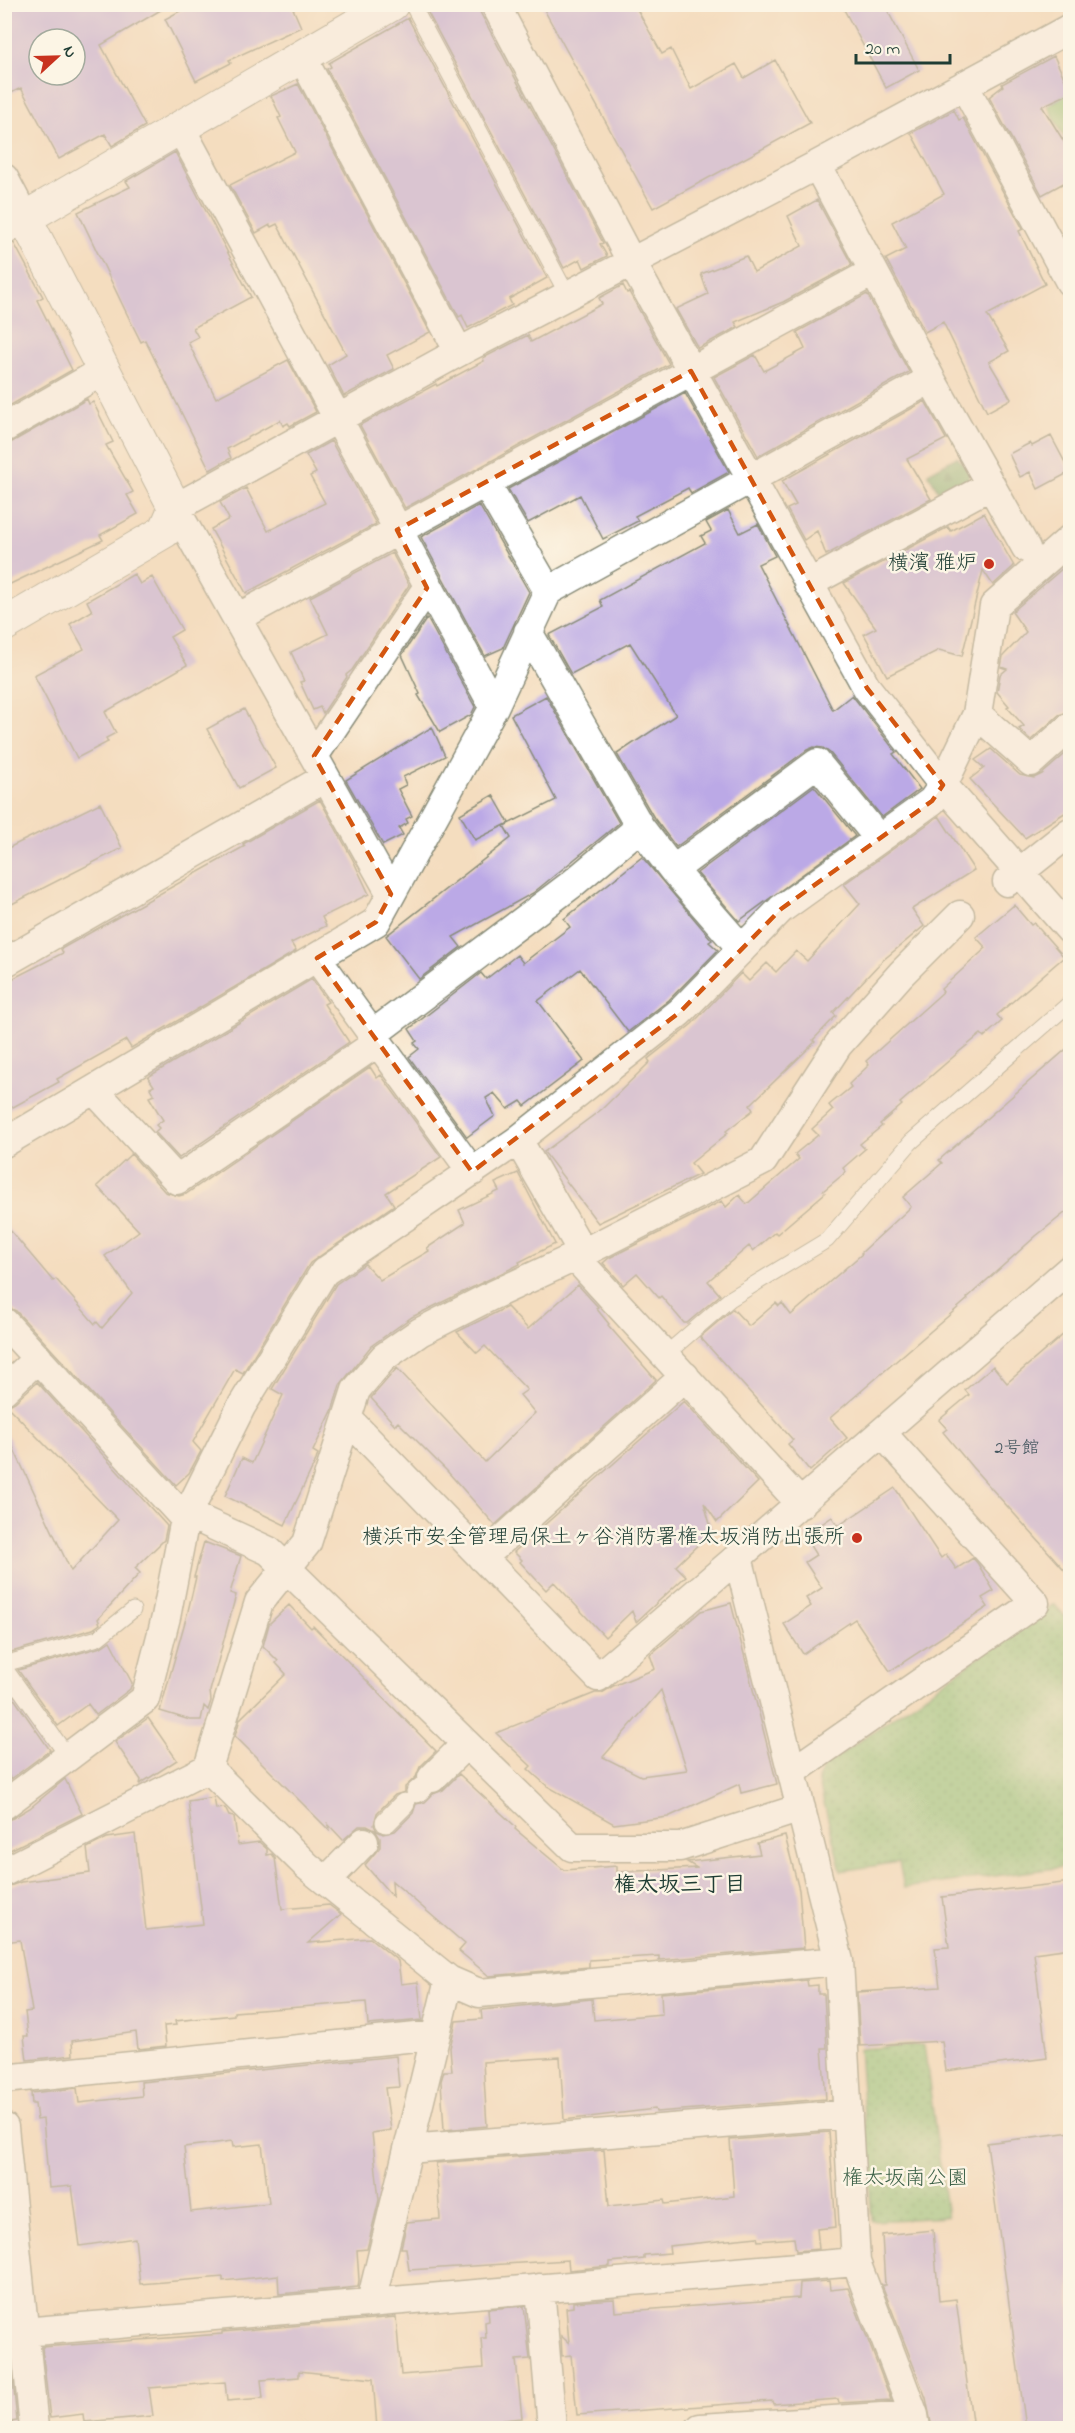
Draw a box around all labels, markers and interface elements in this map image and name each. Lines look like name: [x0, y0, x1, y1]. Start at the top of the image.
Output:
north arrow: [27, 27, 87, 87]
scale bar: [856, 27, 950, 65]
text: 20 m: [865, 37, 900, 63]
text: N: [56, 43, 82, 62]
place label: 横濱 雅炉: [888, 549, 977, 579]
marker: 横濱 雅炉: [982, 557, 996, 571]
house number: 2号館: [995, 1436, 1039, 1462]
place label: 横浜市安全管理局保土ヶ谷消防署権太坂消防出張所: [362, 1523, 845, 1553]
marker: 横浜市安全管理局保土ヶ谷消防署権太坂消防出張所: [850, 1531, 864, 1545]
district label: 権太坂三丁目: [614, 1870, 746, 1902]
park label: 権太坂南公園: [842, 2164, 968, 2194]

